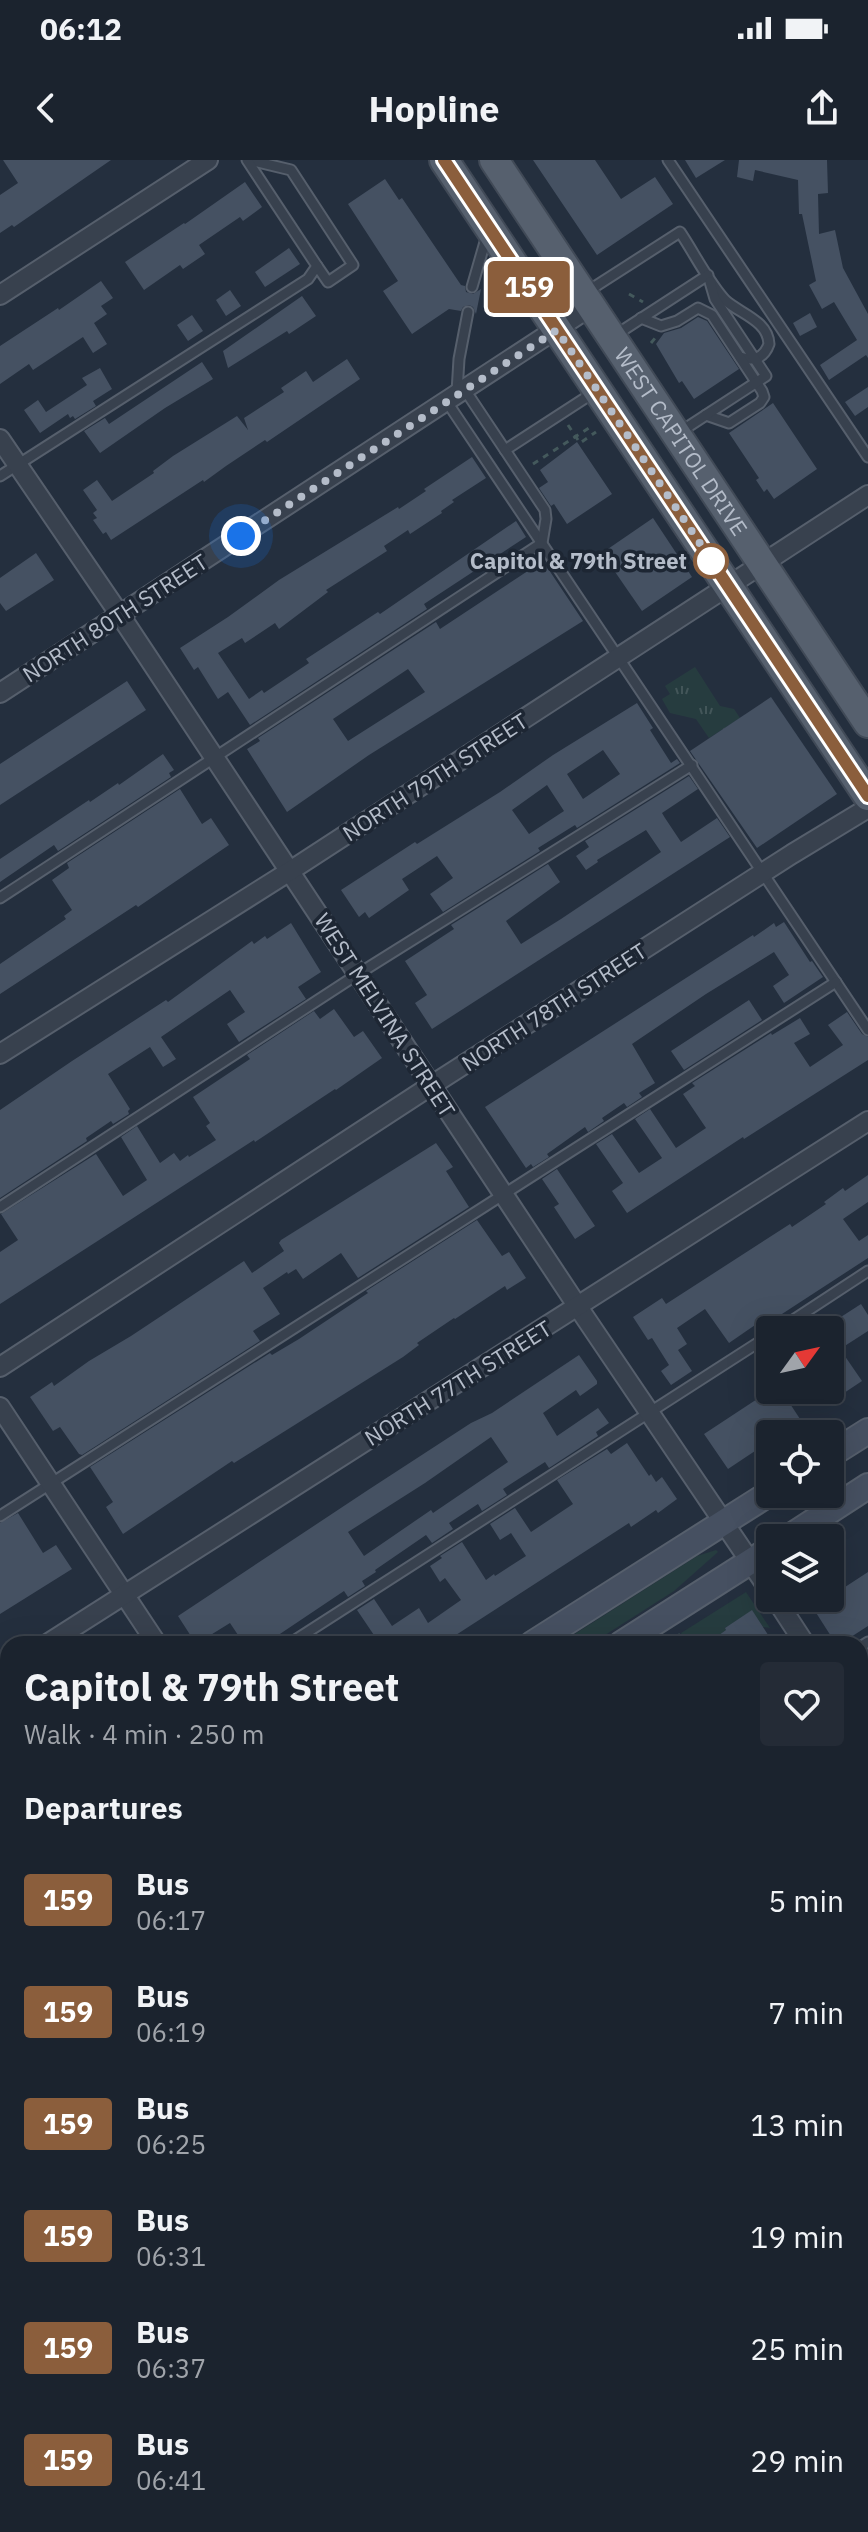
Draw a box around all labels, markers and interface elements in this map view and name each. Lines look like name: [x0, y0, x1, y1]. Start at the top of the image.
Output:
text: 06:12: [40, 9, 122, 48]
text: Hopline: [368, 85, 500, 132]
icon: back: [24, 86, 68, 130]
icon: share: [800, 86, 844, 130]
line badge: 159: [483, 261, 575, 313]
text: 159: [504, 268, 554, 305]
street label: WEST CAPITOL DRIVE: [608, 341, 754, 541]
your location: [221, 516, 261, 556]
marker: Capitol & 79th Street: [694, 544, 728, 578]
place label: Capitol & 79th Street: [470, 546, 687, 575]
street label: NORTH 80TH STREET: [17, 547, 213, 688]
street label: NORTH 79TH STREET: [337, 706, 533, 847]
street label: WEST MELVINA STREET: [309, 907, 462, 1123]
street label: NORTH 78TH STREET: [456, 936, 652, 1077]
street label: NORTH 77TH STREET: [359, 1313, 557, 1452]
north arrow: [756, 1316, 844, 1404]
map controls: [756, 1316, 844, 1612]
button: locate: [756, 1420, 844, 1508]
button: layers: [756, 1524, 844, 1612]
text: Capitol & 79th Street: [24, 1662, 399, 1711]
button: heart: [760, 1662, 844, 1746]
text: Walk · 4 min · 250 m: [24, 1717, 264, 1751]
text: Departures: [24, 1788, 183, 1827]
text: Bus: [136, 1864, 189, 1903]
text: 159: [43, 1881, 93, 1918]
text: 5 min: [768, 1881, 844, 1920]
text: 06:17: [136, 1903, 206, 1937]
text: Bus: [136, 1976, 189, 2015]
text: 159: [43, 1993, 93, 2030]
text: 7 min: [768, 1993, 844, 2032]
text: 06:19: [136, 2015, 206, 2049]
text: Bus: [136, 2088, 189, 2127]
text: 159: [43, 2105, 93, 2142]
text: 13 min: [750, 2105, 844, 2144]
text: 06:25: [136, 2127, 206, 2161]
text: Bus: [136, 2200, 189, 2239]
text: 159: [43, 2217, 93, 2254]
text: 19 min: [750, 2217, 844, 2256]
text: 06:31: [136, 2239, 206, 2273]
text: Bus: [136, 2312, 189, 2351]
text: 159: [43, 2329, 93, 2366]
text: 25 min: [750, 2329, 844, 2368]
text: 06:37: [136, 2351, 206, 2385]
text: Bus: [136, 2424, 189, 2463]
text: 159: [43, 2441, 93, 2478]
text: 29 min: [750, 2441, 844, 2480]
text: 06:41: [136, 2463, 206, 2497]

